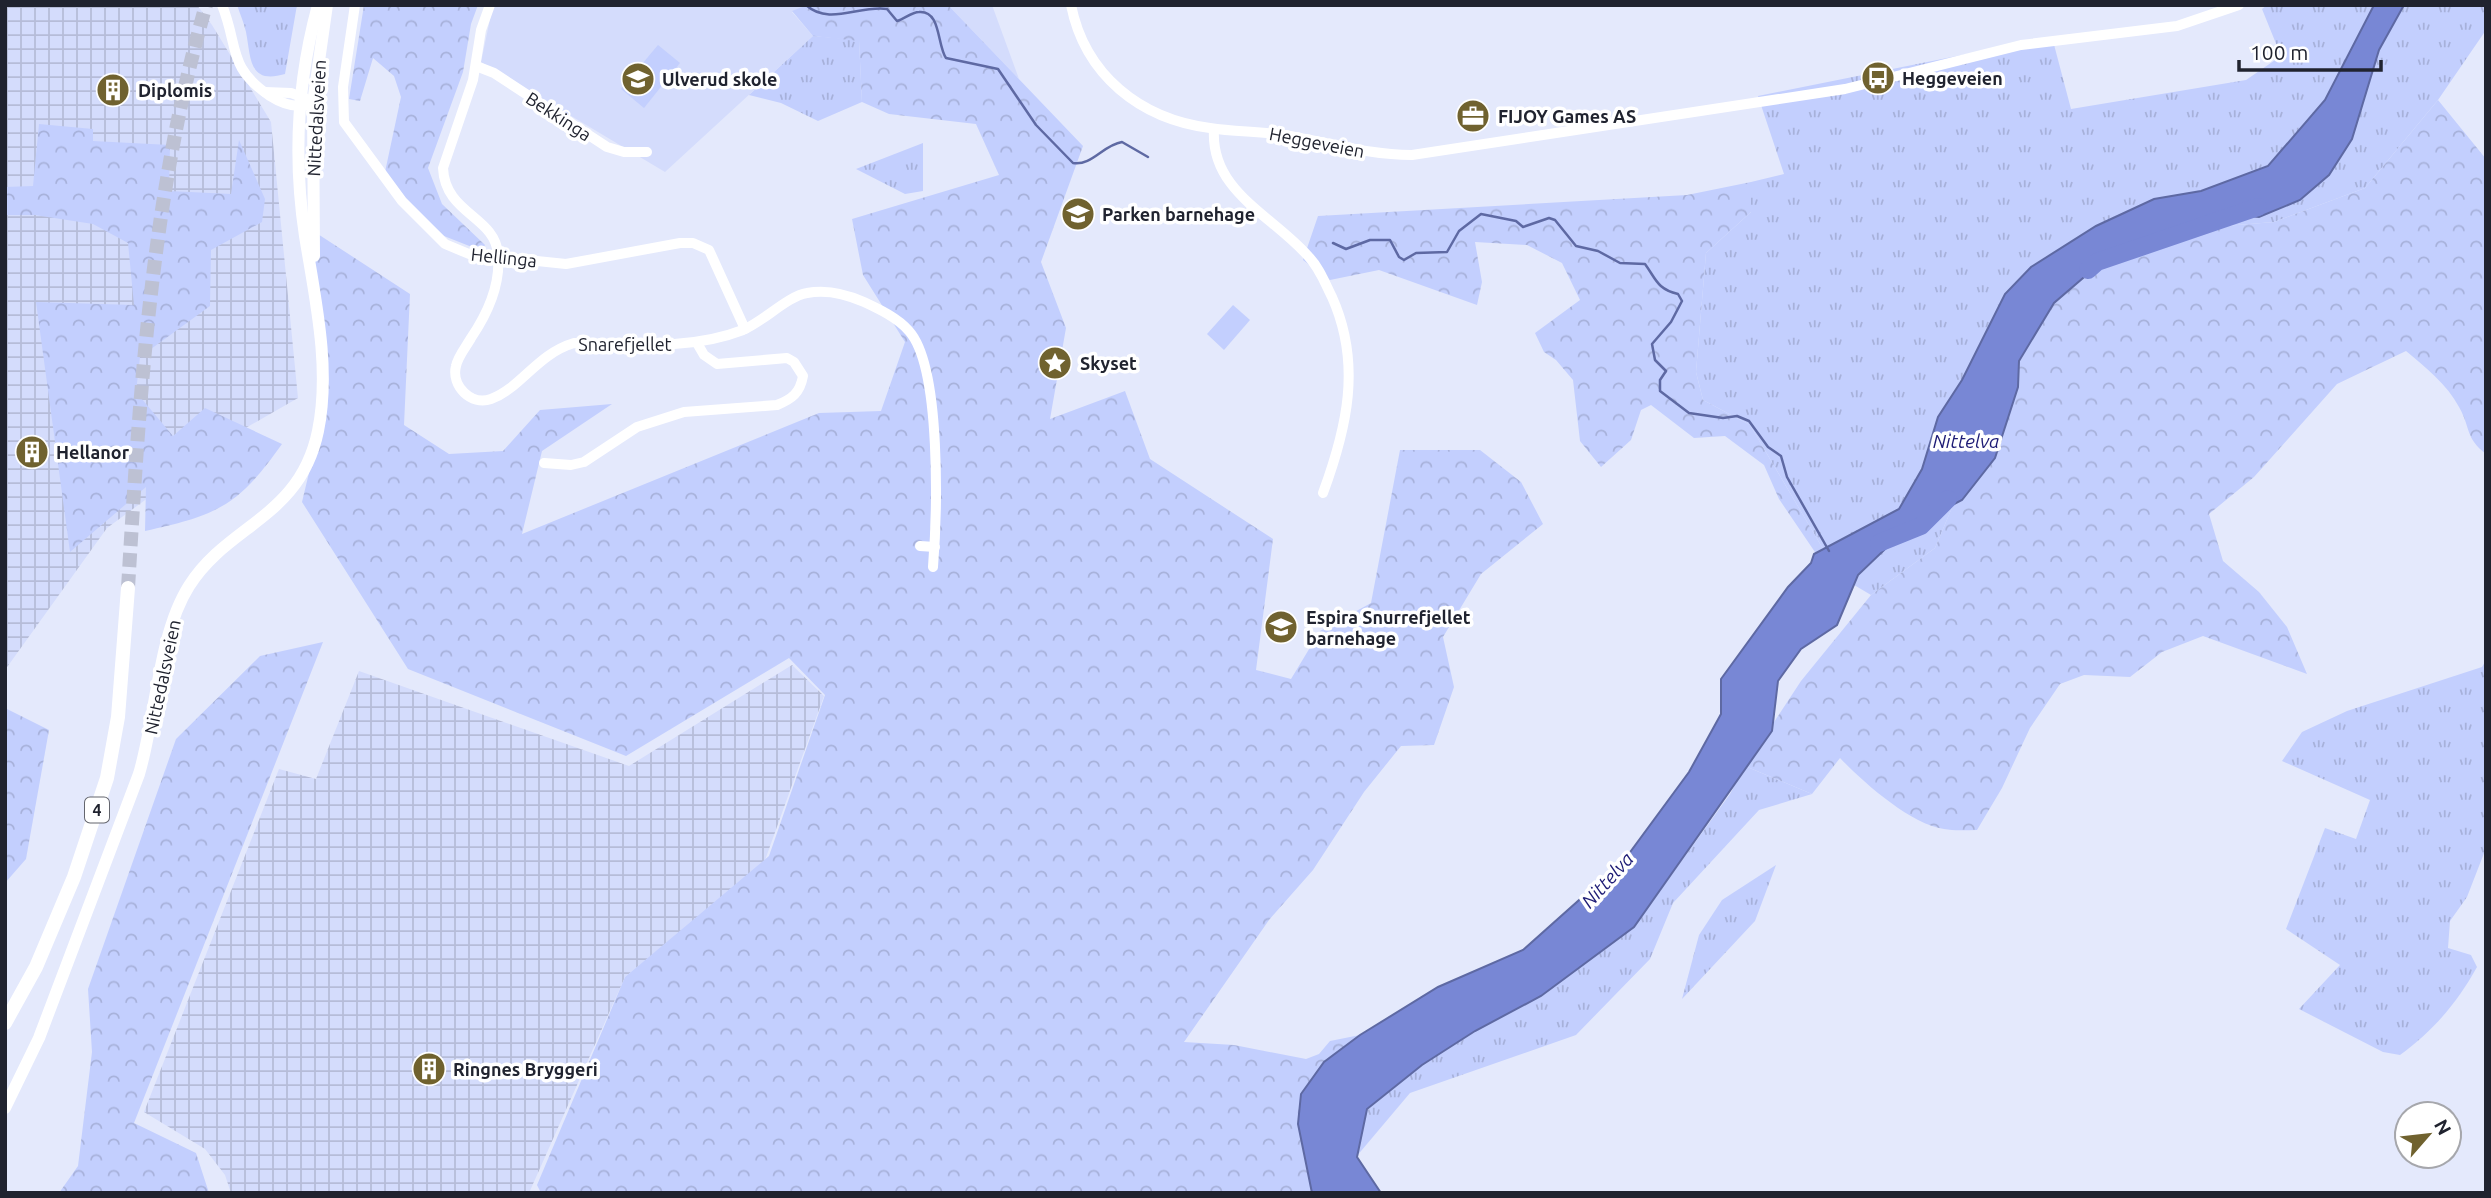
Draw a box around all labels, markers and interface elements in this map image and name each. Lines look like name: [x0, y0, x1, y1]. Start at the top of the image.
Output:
scale bar: [2239, 28, 2381, 72]
text: 100 m: [2250, 40, 2308, 64]
street label: Nittedalsveien: [303, 59, 329, 177]
bus stop icon: Heggeveien: [1859, 59, 1897, 97]
school or university icon: Ulverud skole: [619, 60, 657, 98]
place label: Heggeveien: [1902, 68, 2003, 88]
place label: Ulverud skole: [662, 69, 777, 89]
building icon: Diplomis: [94, 71, 132, 109]
place label: Diplomis: [138, 80, 212, 100]
street label: Bekkinga: [523, 88, 595, 144]
office icon: FIJOY Games AS: [1454, 97, 1492, 135]
place label: FIJOY Games AS: [1498, 106, 1636, 126]
street label: Heggeveien: [1268, 123, 1366, 161]
school or university icon: Parken barnehage: [1059, 195, 1097, 233]
place label: Parken barnehage: [1102, 204, 1255, 224]
street label: Hellinga: [470, 244, 538, 270]
street label: Snarefjellet: [578, 334, 672, 354]
place icon: Skyset: [1036, 344, 1074, 382]
place label: Skyset: [1080, 353, 1137, 373]
water label: Nittelva: [1933, 430, 1999, 452]
building icon: Hellanor: [13, 433, 51, 471]
place label: Hellanor: [56, 442, 130, 462]
place label: Espira Snurrefjellet barnehage: [1306, 607, 1471, 648]
school or university icon: Espira Snurrefjellet barnehage: [1262, 608, 1300, 646]
street label: Nittedalsveien: [140, 618, 184, 736]
road number: 4: [85, 797, 109, 822]
water label: Nittelva: [1577, 848, 1637, 912]
building icon: Ringnes Bryggeri: [410, 1050, 448, 1088]
place label: Ringnes Bryggeri: [453, 1059, 598, 1079]
north arrow: [2393, 1100, 2463, 1170]
text: N: [2430, 1116, 2456, 1138]

